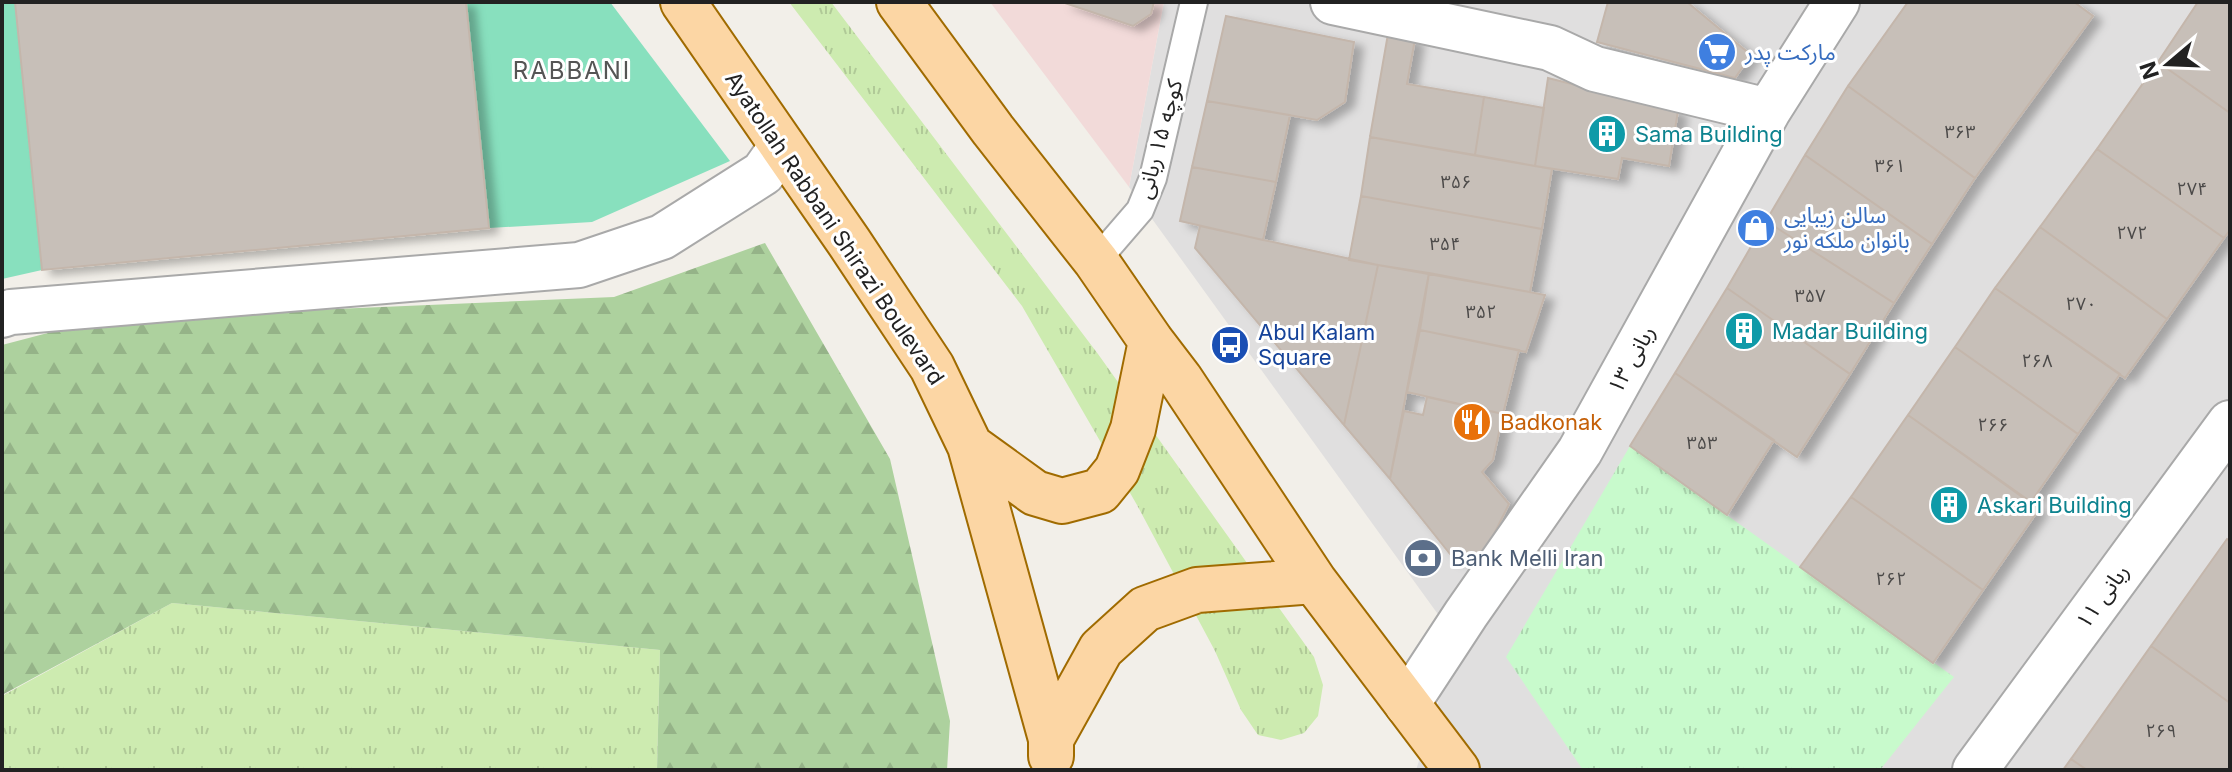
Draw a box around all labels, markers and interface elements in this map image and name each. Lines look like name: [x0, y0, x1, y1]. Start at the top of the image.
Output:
north arrow: [2128, 24, 2208, 104]
supermarket icon: مارکت پدر: [1696, 31, 1738, 73]
place label: مارکت پدر: [1744, 39, 1836, 67]
district label: RABBANI: [513, 56, 631, 85]
text: N: [2134, 58, 2164, 83]
street label: Ayatollah Rabbani Shirazi Boulevard: [720, 66, 950, 390]
street label: کوچه ۱۵ ربانی: [1131, 76, 1190, 202]
building icon: Sama Building: [1586, 113, 1628, 155]
place label: Sama Building: [1635, 121, 1783, 147]
house number: ۳۶۳: [1945, 121, 1975, 142]
house number: ۳۶۱: [1875, 155, 1905, 176]
house number: ۳۵۶: [1441, 171, 1471, 192]
house number: ۲۷۴: [2177, 178, 2207, 199]
place label: سالن زیبایی بانوان ملکه نور: [1783, 202, 1910, 254]
shop icon: سالن زیبایی بانوان ملکه نور: [1735, 207, 1777, 249]
house number: ۲۷۲: [2117, 222, 2147, 243]
house number: ۳۵۴: [1430, 233, 1460, 254]
house number: ۳۵۷: [1795, 285, 1825, 306]
house number: ۲۷۰: [2066, 293, 2096, 314]
house number: ۳۵۲: [1466, 301, 1496, 322]
building icon: Madar Building: [1723, 310, 1765, 352]
place label: Madar Building: [1772, 318, 1928, 344]
place label: Abul Kalam Square: [1258, 319, 1375, 370]
street label: ربانی ۱۳: [1602, 321, 1661, 398]
bus stop icon: Abul Kalam Square: [1209, 324, 1251, 366]
house number: ۲۶۸: [2022, 350, 2052, 371]
restaurant icon: Badkonak: [1451, 401, 1493, 443]
place label: Badkonak: [1500, 409, 1602, 435]
house number: ۲۶۶: [1978, 414, 2008, 435]
house number: ۳۵۳: [1687, 432, 1717, 453]
building icon: Askari Building: [1928, 484, 1970, 526]
place label: Askari Building: [1977, 492, 2132, 518]
bank icon: Bank Melli Iran: [1402, 537, 1444, 579]
place label: Bank Melli Iran: [1451, 545, 1603, 571]
street label: ربانی ۱۱: [2070, 559, 2135, 634]
house number: ۲۶۲: [1876, 568, 1906, 589]
house number: ۲۶۹: [2146, 720, 2176, 741]

